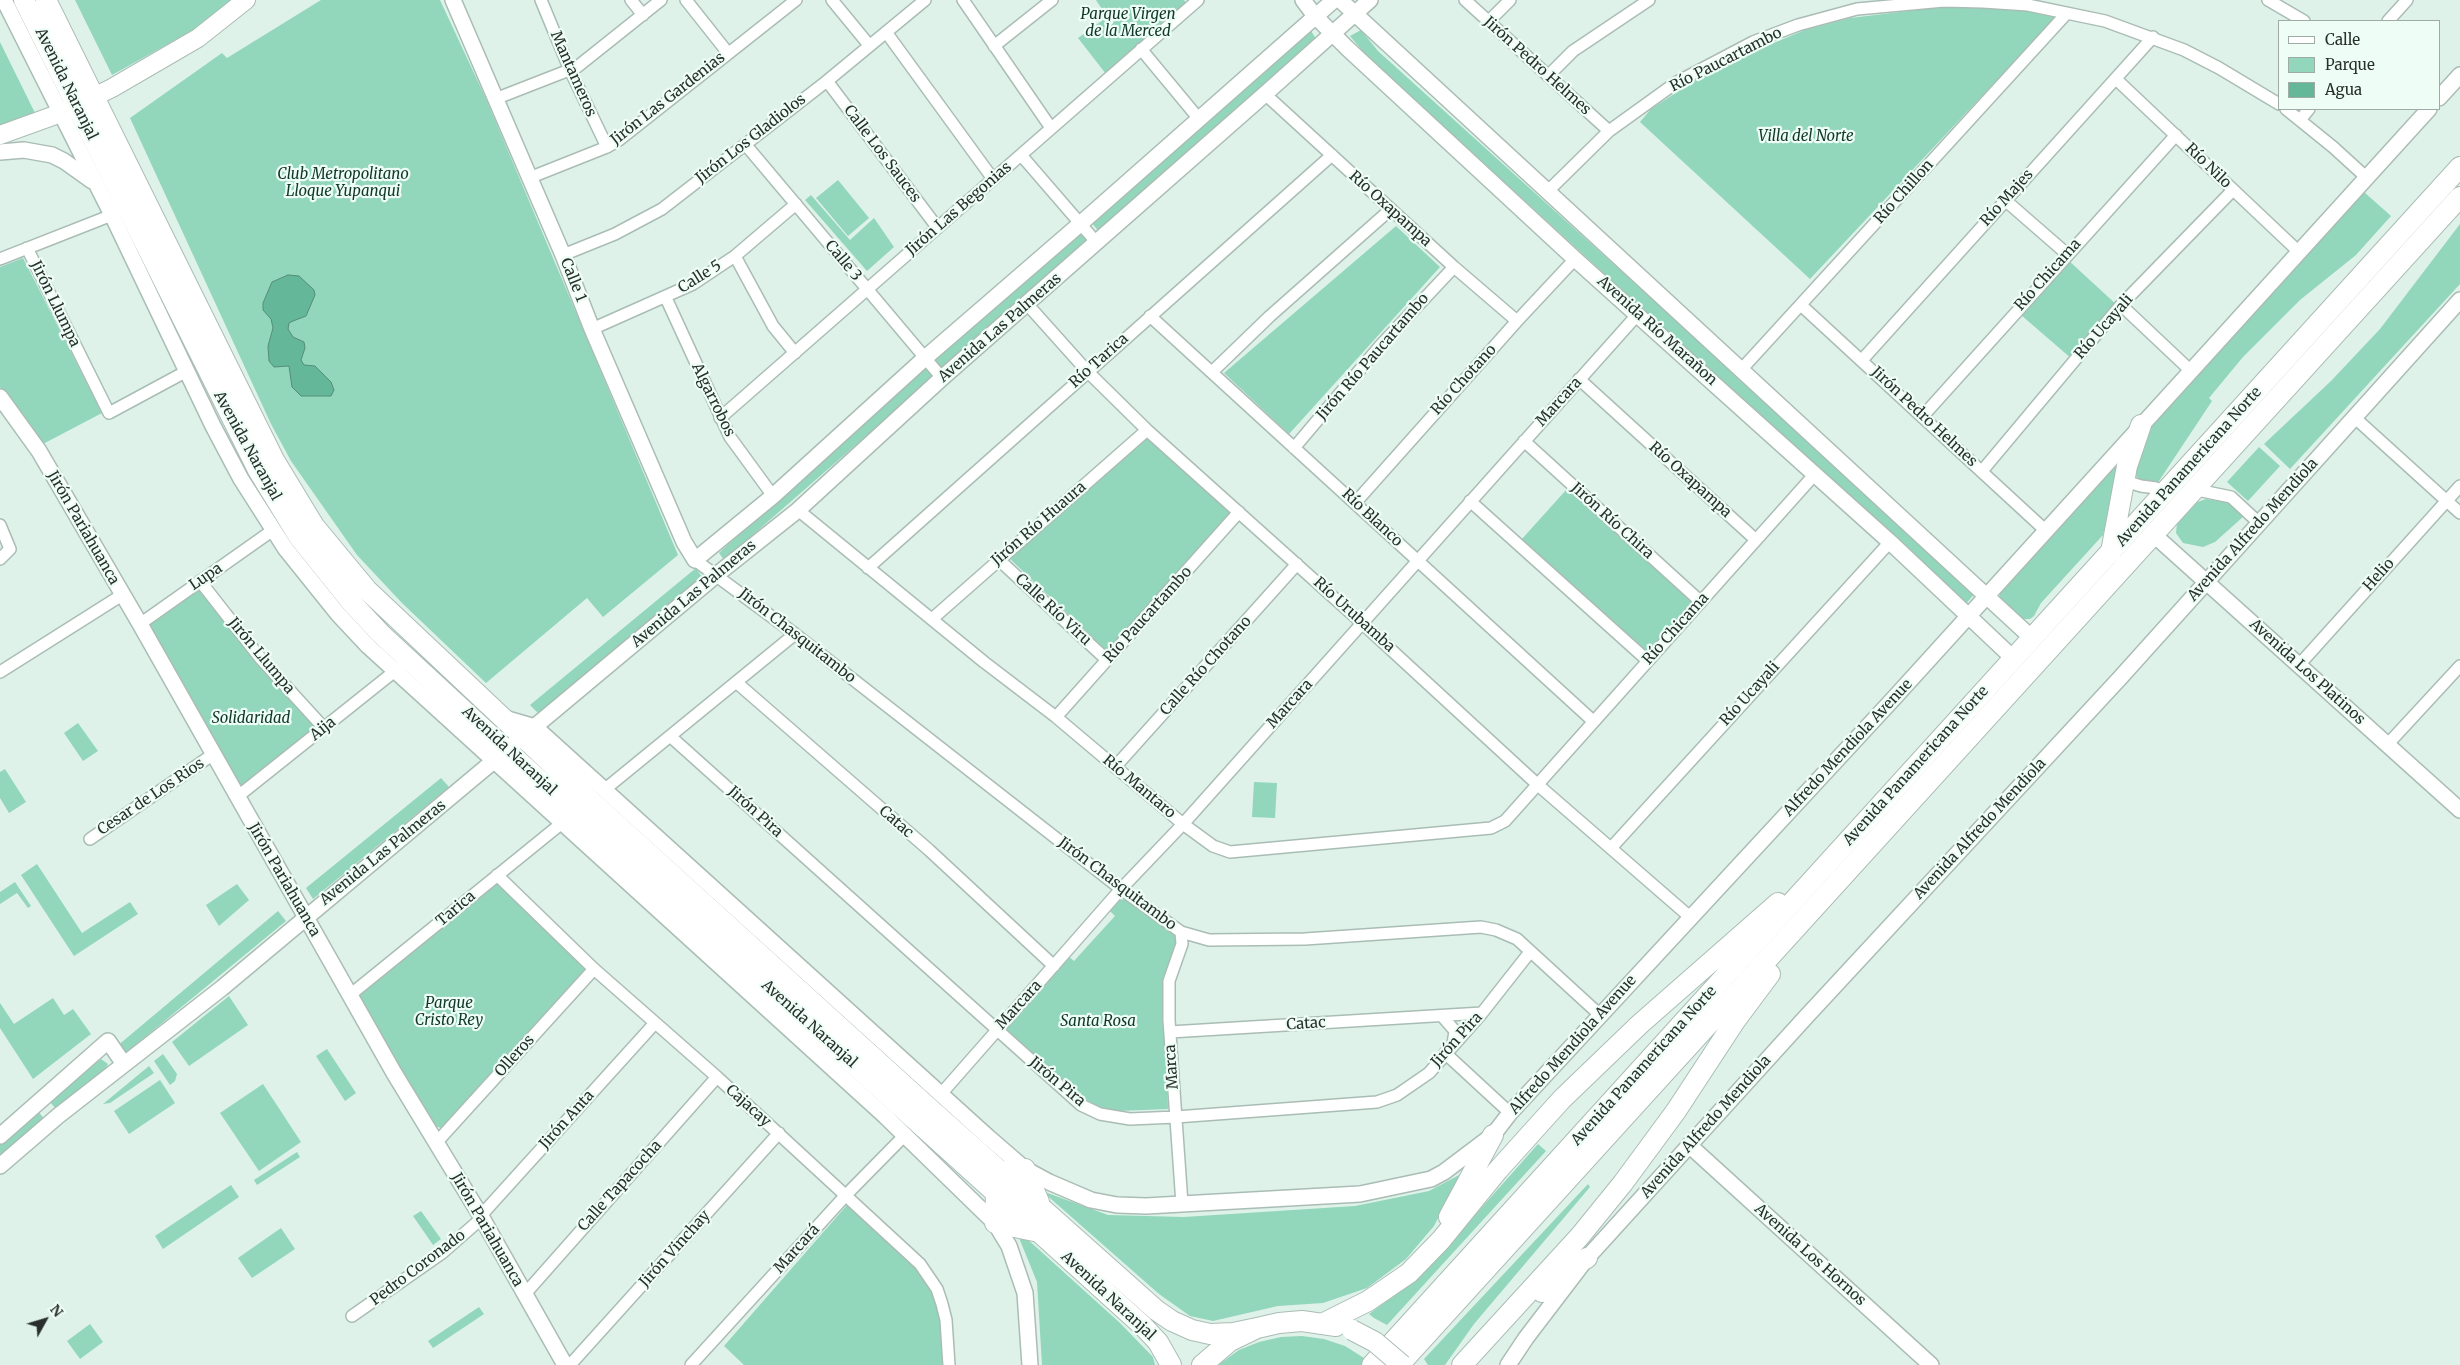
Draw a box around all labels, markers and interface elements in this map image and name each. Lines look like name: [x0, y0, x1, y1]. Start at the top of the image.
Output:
park label: Parque Virgen de la Merced: [1080, 6, 1176, 41]
street label: Jirón Pedro Helmes: [1480, 13, 1594, 119]
legend: [2278, 20, 2440, 110]
street label: Río Paucartambo: [1667, 24, 1785, 96]
street label: Avenida Naranjal: [31, 25, 101, 143]
street label: Mantameros: [546, 28, 600, 120]
text: Calle: [2325, 30, 2360, 49]
street label: Jirón Las Gardenias: [607, 49, 729, 149]
text: Parque: [2325, 55, 2375, 74]
text: Agua: [2325, 80, 2362, 99]
street label: Jirón Los Gladiolos: [692, 90, 810, 188]
street label: Calle Los Sauces: [840, 102, 924, 206]
park label: Villa del Norte: [1758, 128, 1854, 146]
street label: Río Nilo: [2181, 140, 2235, 192]
street label: Río Chillon: [1871, 156, 1937, 228]
street label: Jirón Las Begonias: [903, 158, 1015, 260]
park label: Club Metropolitano Lloque Yupanqui: [277, 166, 409, 201]
street label: Río Majes: [1977, 166, 2037, 230]
street label: Río Oxapampa: [1345, 167, 1435, 251]
street label: Río Chicama: [2011, 235, 2085, 315]
street label: Calle 3: [821, 237, 865, 285]
street label: Calle 1: [556, 256, 590, 304]
street label: Calle 5: [675, 257, 725, 297]
street label: Jirón Llumpa: [26, 258, 84, 350]
street label: Avenida Las Palmeras: [935, 270, 1065, 386]
street label: Avenida Río Marañon: [1593, 272, 1721, 390]
street label: Jirón Río Paucartambo: [1313, 290, 1433, 424]
street label: Río Ucayali: [2071, 291, 2137, 363]
street label: Río Tarica: [1066, 330, 1132, 392]
street label: Río Chotano: [1428, 341, 1500, 419]
street label: Algarrobos: [687, 360, 739, 440]
street label: Jirón Pedro Helmes: [1867, 363, 1981, 471]
street label: Marcara: [1532, 374, 1586, 430]
street label: Avenida Panamericana Norte: [2113, 384, 2265, 550]
street label: Avenida Naranjal: [209, 388, 285, 504]
street label: Río Oxapampa: [1645, 438, 1735, 522]
street label: Avenida Alfredo Mendiola: [2184, 455, 2322, 605]
street label: Jirón Pariahuanca: [43, 468, 123, 588]
street label: Jirón Río Huaura: [988, 478, 1090, 570]
street label: Jirón Río Chira: [1567, 479, 1657, 563]
street label: Río Blanco: [1338, 485, 1406, 551]
street label: Avenida Las Palmeras: [628, 537, 760, 651]
street label: Helio: [2360, 555, 2398, 595]
street label: Lupa: [186, 560, 226, 594]
street label: Río Paucartambo: [1100, 563, 1196, 667]
street label: Calle Río Viru: [1011, 570, 1095, 650]
street label: Río Urubamba: [1310, 574, 1398, 656]
street label: Jirón Chasquitambo: [735, 585, 859, 687]
street label: Río Chicama: [1639, 589, 1713, 669]
street label: Calle Río Chotano: [1157, 613, 1255, 719]
street label: Jirón Llumpa: [224, 614, 298, 698]
street label: Avenida Los Platinos: [2245, 615, 2369, 729]
street label: Río Ucayali: [1717, 658, 1783, 730]
street label: Marcara: [1263, 676, 1317, 732]
street label: Alfredo Mendiola Avenue: [1780, 676, 1916, 820]
street label: Avenida Panamericana Norte: [1840, 683, 1992, 849]
street label: Avenida Naranjal: [458, 703, 560, 799]
park label: Solidaridad: [212, 710, 290, 728]
street label: Aija: [307, 713, 339, 745]
street label: Río Mantaro: [1099, 751, 1179, 823]
street label: Cesar de Los Rios: [94, 755, 208, 839]
street label: Avenida Alfredo Mendiola: [1910, 755, 2050, 903]
street label: Jirón Pira: [724, 783, 786, 841]
street label: Avenida Las Palmeras: [316, 797, 450, 909]
street label: Catac: [875, 802, 917, 842]
street label: Jirón Pariahuanca: [244, 820, 324, 940]
street label: Jirón Chasquitambo: [1054, 834, 1180, 934]
street label: Tarica: [433, 888, 479, 930]
street label: Alfredo Mendiola Avenue: [1506, 972, 1640, 1118]
street label: Avenida Naranjal: [758, 976, 860, 1072]
street label: Marcara: [992, 977, 1046, 1033]
street label: Avenida Panamericana Norte: [1568, 983, 1720, 1149]
park label: Parque Cristo Rey: [415, 995, 483, 1030]
street label: Jirón Pira: [1428, 1009, 1486, 1071]
park label: Santa Rosa: [1060, 1013, 1136, 1031]
street label: Catac: [1286, 1014, 1326, 1034]
street label: Olleros: [492, 1031, 538, 1081]
street label: Marca: [1161, 1044, 1183, 1090]
street label: Avenida Alfredo Mendiola: [1637, 1052, 1775, 1202]
street label: Jirón Pira: [1025, 1053, 1089, 1111]
street label: Cajacay: [722, 1081, 774, 1131]
street label: Jirón Anta: [536, 1087, 598, 1153]
street label: Calle Tapacocha: [574, 1137, 666, 1235]
street label: Jirón Pariahuanca: [447, 1170, 527, 1290]
street label: Avenida Los Hornos: [1751, 1200, 1869, 1310]
street label: Jirón Vinchay: [636, 1207, 714, 1291]
street label: Marcará: [770, 1221, 824, 1277]
street label: Pedro Coronado: [367, 1226, 469, 1310]
street label: Avenida Naranjal: [1057, 1248, 1159, 1344]
north arrow: [20, 1295, 70, 1345]
text: N: [46, 1301, 67, 1321]

